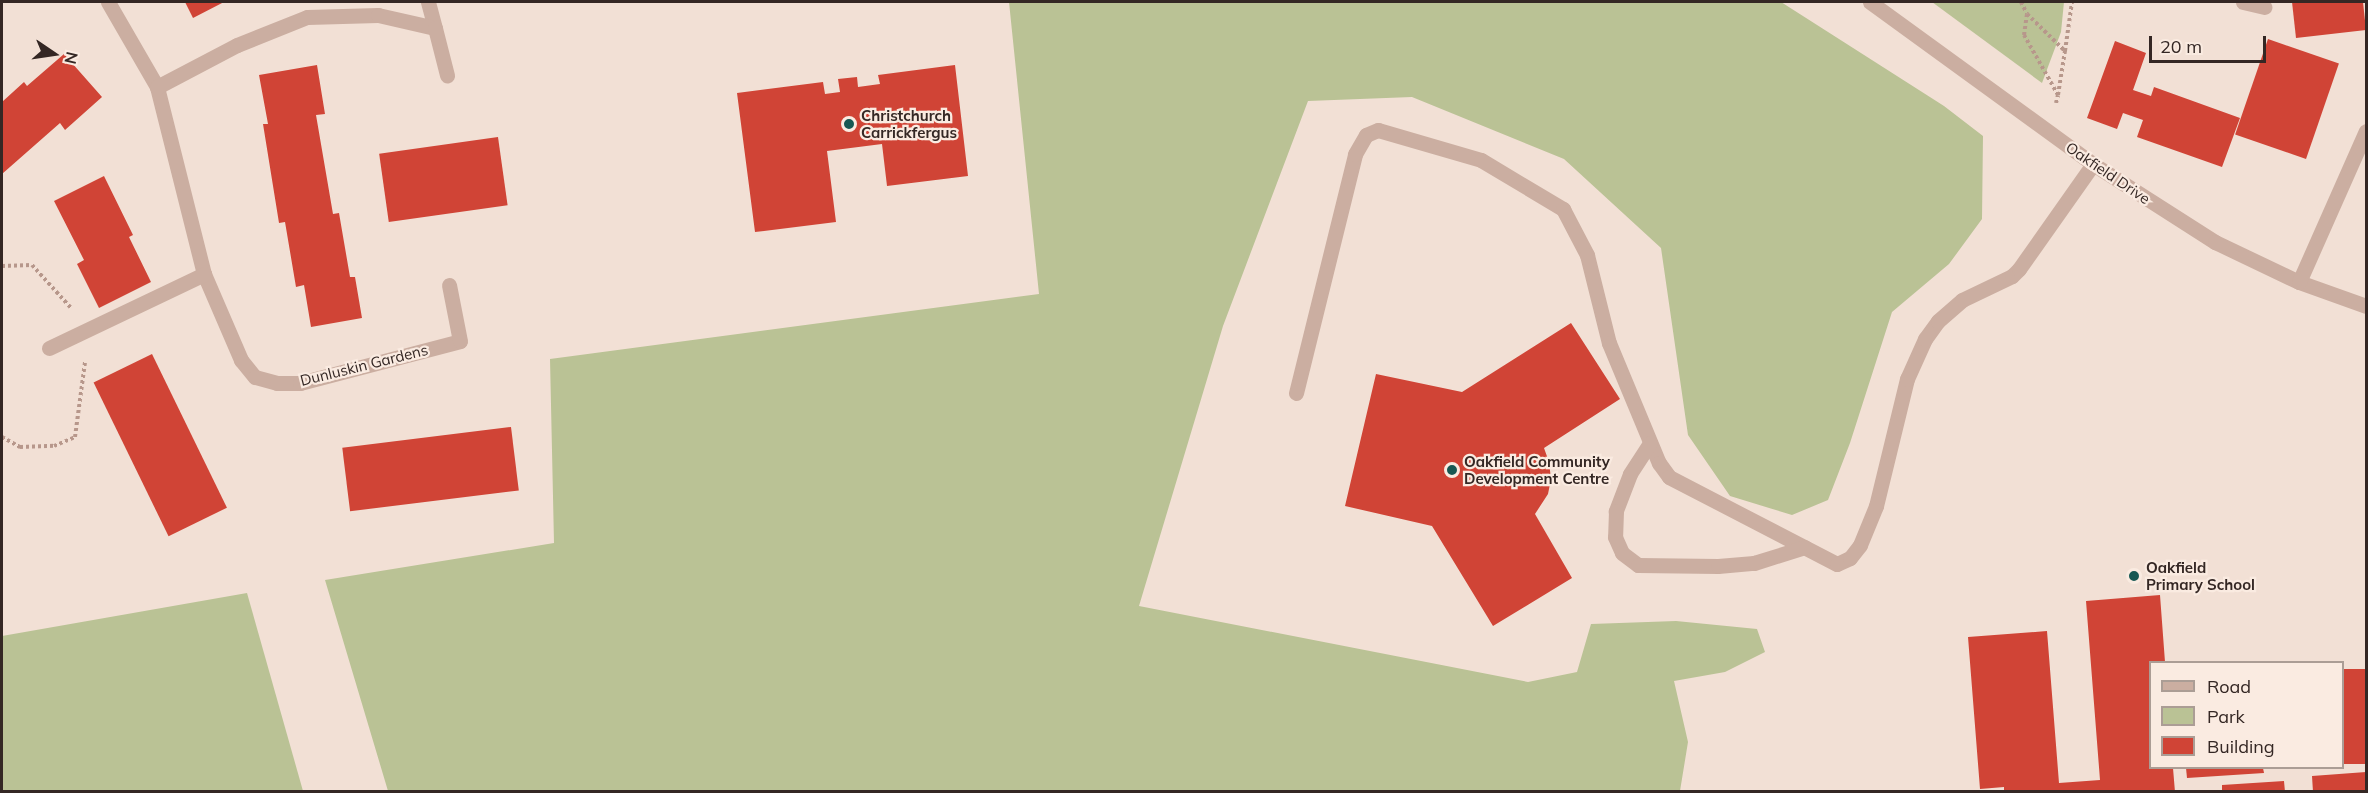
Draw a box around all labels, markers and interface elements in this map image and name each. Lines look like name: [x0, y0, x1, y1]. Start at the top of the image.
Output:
north arrow: [24, 24, 84, 84]
scale bar: [2152, 24, 2269, 62]
text: 20 m: [2160, 35, 2202, 58]
text: N: [60, 50, 83, 66]
place label: Christchurch Carrickfergus: [861, 106, 957, 141]
marker: Christchurch Carrickfergus: [842, 117, 856, 131]
street label: Oakfield Drive: [2062, 138, 2154, 208]
street label: Dunluskin Gardens: [298, 340, 430, 390]
place label: Oakfield Community Development Centre: [1464, 452, 1610, 487]
marker: Oakfield Community Development Centre: [1445, 463, 1459, 477]
place label: Oakfield Primary School: [2146, 558, 2255, 593]
marker: Oakfield Primary School: [2127, 569, 2141, 583]
legend: [2149, 661, 2344, 769]
text: Road: [2207, 675, 2251, 698]
text: Park: [2207, 705, 2245, 728]
text: Building: [2207, 735, 2275, 758]

